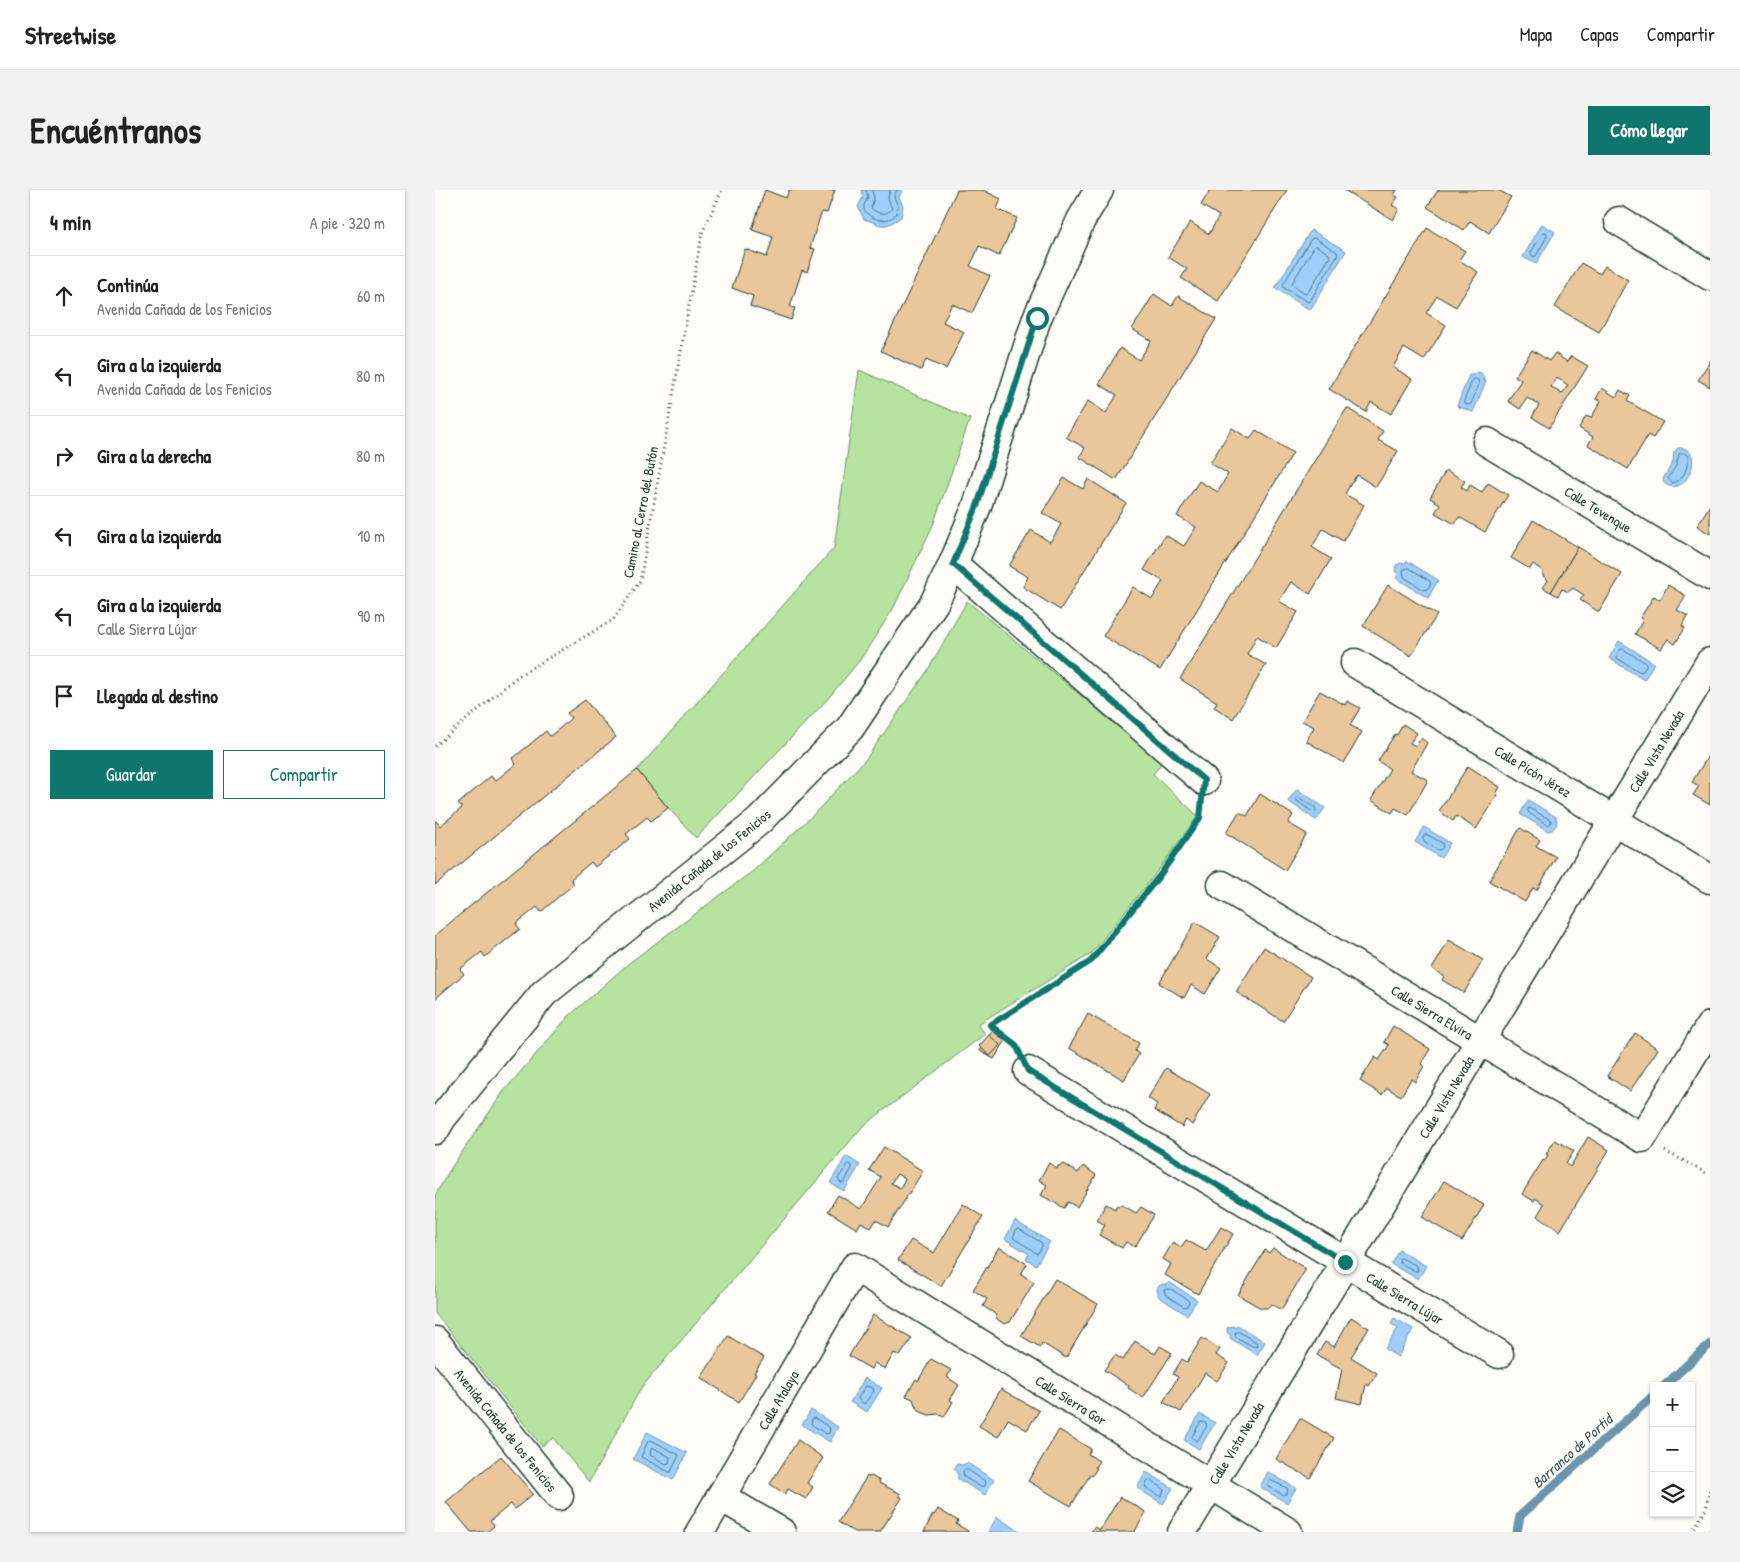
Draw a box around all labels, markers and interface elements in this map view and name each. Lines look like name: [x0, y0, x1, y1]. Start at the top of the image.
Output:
text: Streetwise: [25, 19, 116, 51]
text: Mapa: [1520, 22, 1552, 47]
text: Capas: [1580, 22, 1619, 47]
text: Compartir: [1647, 22, 1715, 47]
button: Cómo llegar: [1588, 106, 1710, 155]
text: Encuéntranos: [30, 107, 201, 154]
text: 4 min: [50, 208, 91, 237]
text: A pie · 320 m: [310, 212, 385, 234]
text: Continúa: [97, 272, 158, 298]
icon: ahead: [50, 282, 78, 310]
text: 60 m: [357, 285, 385, 307]
text: Avenida Cañada de los Fenicios: [97, 298, 272, 320]
route start: [1026, 307, 1049, 330]
text: Gira a la izquierda: [97, 352, 221, 378]
icon: left: [50, 362, 78, 390]
text: 80 m: [356, 365, 385, 387]
text: Avenida Cañada de los Fenicios: [97, 378, 272, 400]
icon: right: [50, 442, 78, 470]
text: Gira a la derecha: [97, 443, 211, 469]
text: 80 m: [356, 445, 385, 467]
street label: Camino al Cerro del Butón: [618, 445, 662, 579]
street label: Calle Tevenque: [1560, 481, 1636, 538]
icon: left: [50, 522, 78, 550]
text: Gira a la izquierda: [97, 523, 221, 549]
text: 10 m: [357, 525, 385, 547]
text: Gira a la izquierda: [97, 592, 221, 618]
icon: left: [50, 602, 78, 630]
text: 90 m: [357, 605, 385, 627]
text: Calle Sierra Lújar: [97, 618, 197, 640]
icon: arrive: [50, 682, 78, 710]
text: Llegada al destino: [97, 683, 218, 709]
street label: Calle Vista Nevada: [1624, 706, 1688, 796]
street label: Calle Picón Jérez: [1491, 741, 1575, 801]
button: Guardar: [50, 750, 213, 799]
button: Compartir: [223, 750, 385, 799]
street label: Avenida Cañada de los Fenicios: [644, 805, 774, 915]
street label: Calle Sierra Elvira: [1388, 980, 1477, 1044]
street label: Calle Vista Nevada: [1414, 1052, 1478, 1142]
route end: [1334, 1251, 1357, 1274]
street label: Calle Sierra Lújar: [1362, 1267, 1448, 1330]
street label: Avenida Cañada de los Fenicios: [451, 1365, 561, 1495]
street label: Calle Atalaya: [753, 1366, 804, 1434]
street label: Calle Sierra Gor: [1032, 1371, 1111, 1430]
map controls: [1650, 1382, 1695, 1517]
button: +: [1650, 1382, 1695, 1427]
street label: Calle Vista Nevada: [1204, 1398, 1268, 1488]
water label: Barranco de Portid: [1527, 1408, 1618, 1493]
button: −: [1650, 1427, 1695, 1472]
button: layers: [1650, 1472, 1695, 1517]

